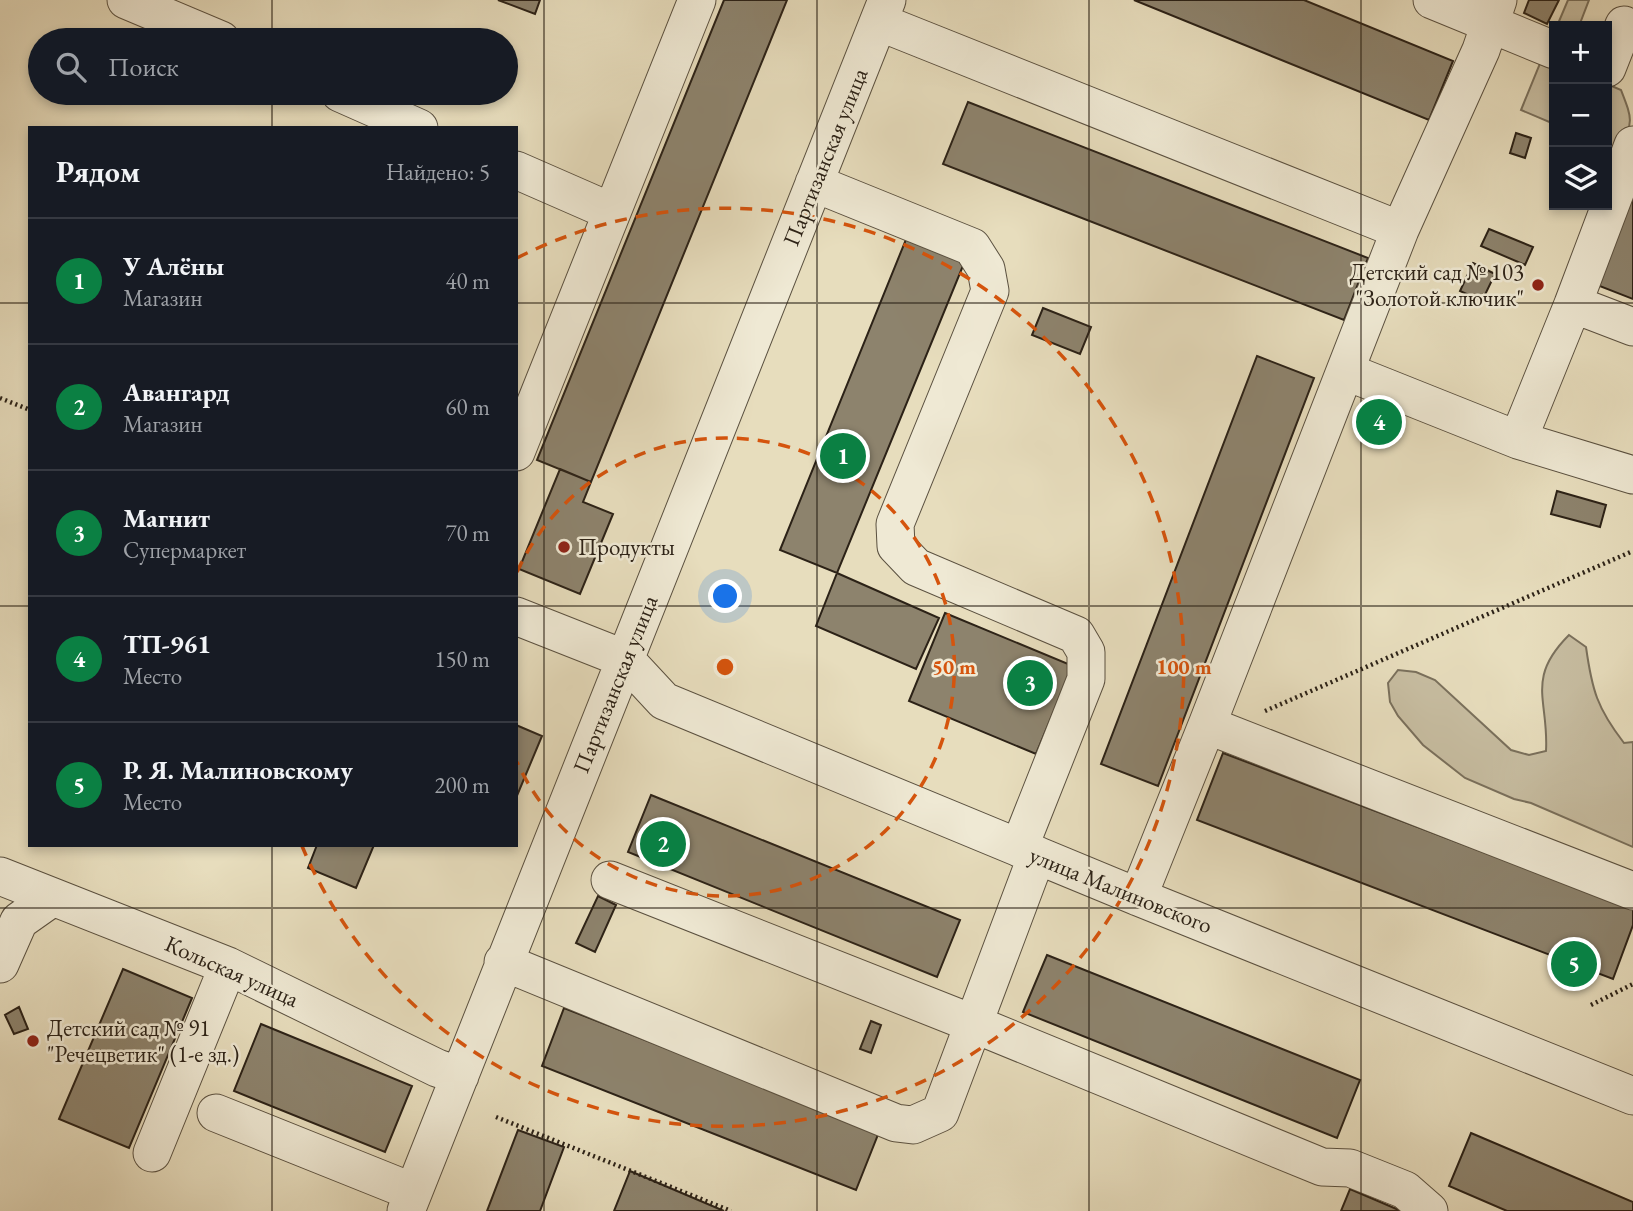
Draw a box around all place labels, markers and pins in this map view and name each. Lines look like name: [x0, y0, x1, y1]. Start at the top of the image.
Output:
place label: Детский сад № 103 "Золотой ключик": [1350, 257, 1524, 313]
marker: Детский сад № 103 "Золотой ключик": [1530, 277, 1546, 293]
pin: 4: [1356, 396, 1402, 448]
pin: 1: [820, 430, 866, 482]
place label: Продукты: [578, 532, 675, 562]
marker: Продукты: [556, 539, 572, 555]
centre of rings: [713, 655, 737, 679]
pin: 3: [1007, 657, 1053, 709]
pin: 2: [640, 818, 686, 870]
pin: 5: [1551, 938, 1597, 990]
place label: Детский сад № 91 "Речецветик" (1-е зд.): [47, 1013, 239, 1069]
marker: Детский сад № 91 "Речецветик" (1-е зд.): [25, 1033, 41, 1049]

